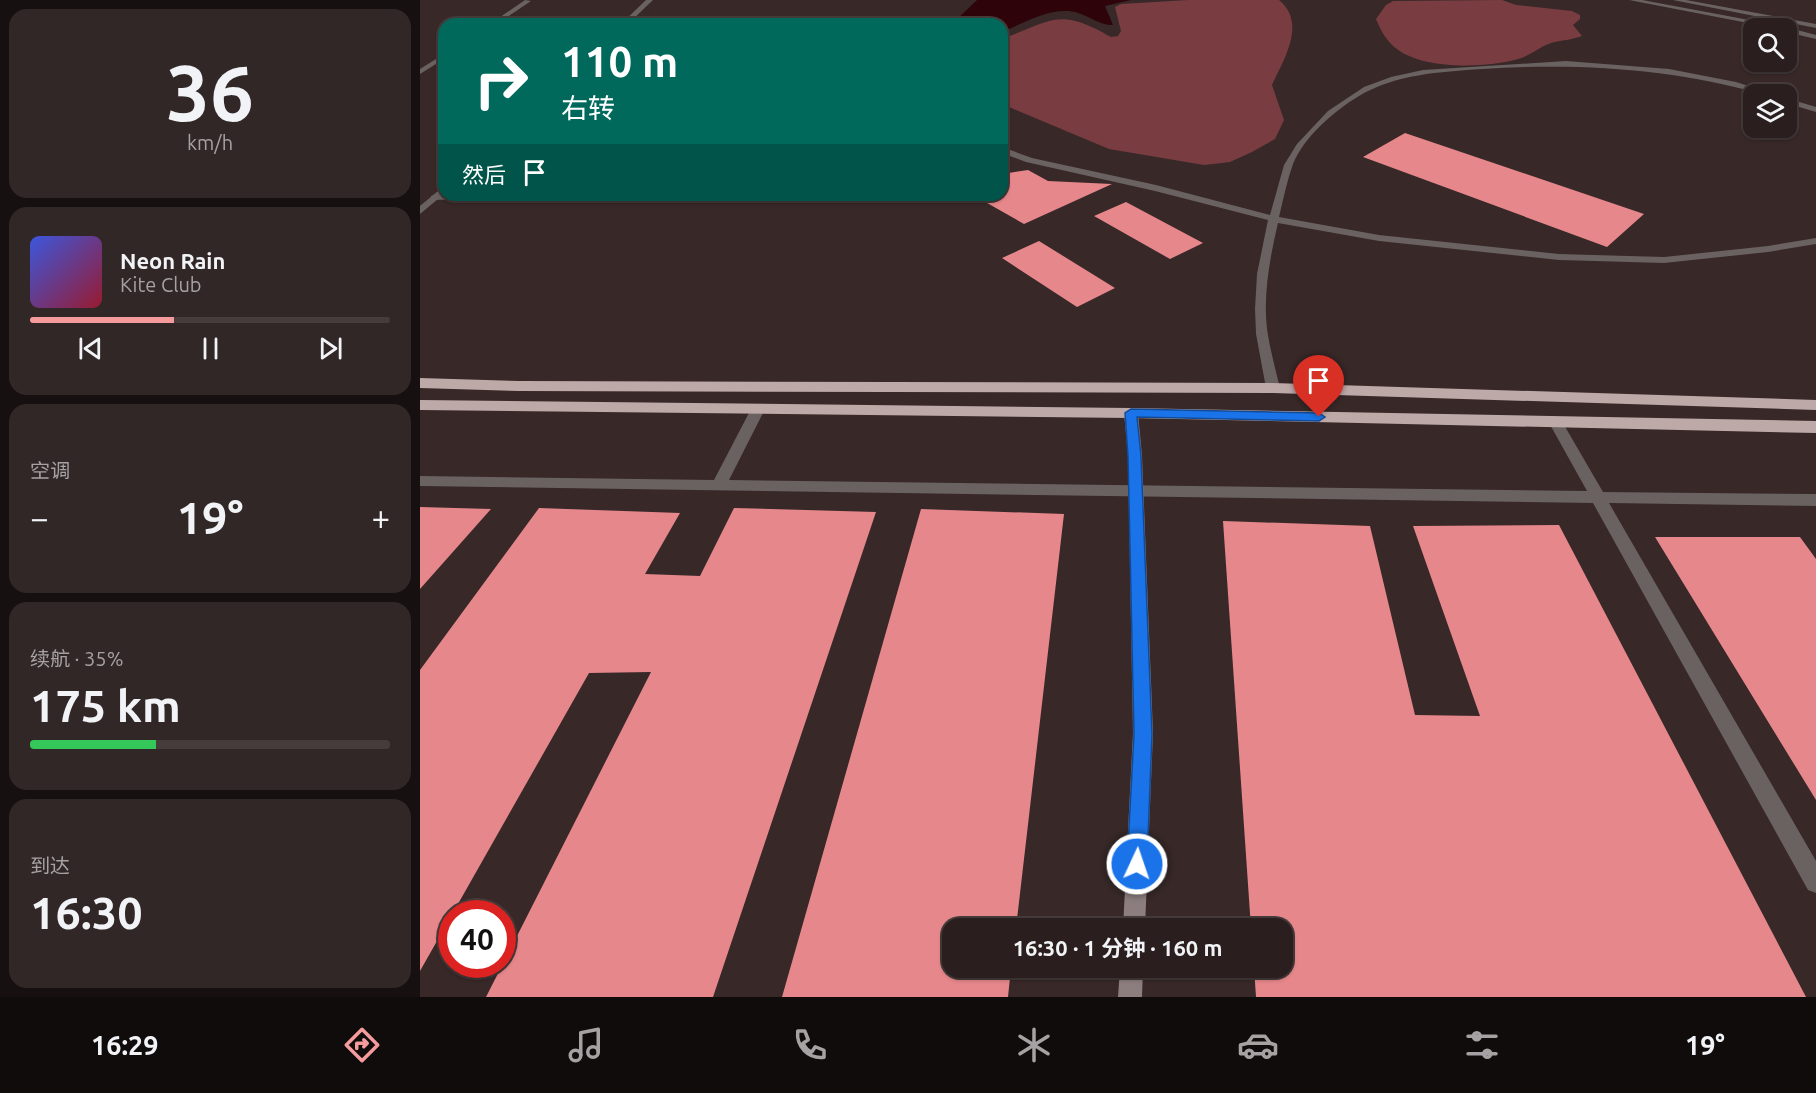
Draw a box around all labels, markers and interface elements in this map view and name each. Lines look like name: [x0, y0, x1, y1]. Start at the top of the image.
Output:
map controls: [1743, 18, 1797, 138]
button: search: [1743, 18, 1797, 72]
text: 110 m: [561, 38, 678, 85]
icon: right: [462, 42, 540, 120]
text: 36: [166, 48, 254, 136]
button: layers: [1743, 84, 1797, 138]
text: 右转: [561, 93, 615, 123]
text: km/h: [187, 131, 233, 154]
icon: arrive: [518, 156, 551, 189]
text: 然后: [462, 162, 506, 187]
text: Neon Rain: [120, 248, 225, 273]
text: Kite Club: [120, 273, 202, 296]
icon: previous: [74, 332, 107, 365]
icon: pause: [194, 332, 227, 365]
icon: next: [314, 332, 347, 365]
pin: [1293, 355, 1344, 417]
icon: arrive: [1302, 364, 1335, 397]
text: 空调: [30, 459, 70, 482]
text: 19°: [177, 492, 243, 543]
text: −: [30, 499, 49, 536]
text: +: [371, 499, 390, 536]
text: 续航 · 35%: [30, 647, 123, 670]
text: 175 km: [30, 680, 181, 731]
position arrow: [1105, 832, 1169, 896]
text: 到达: [30, 854, 70, 877]
text: 16:30: [30, 887, 143, 938]
speed limit sign: 40: [438, 900, 516, 978]
text: 16:30 · 1 分钟 · 160 m: [1013, 935, 1222, 960]
icon: directions: [341, 1024, 383, 1066]
icon: music: [565, 1024, 607, 1066]
icon: phone: [789, 1024, 831, 1066]
icon: climate: [1013, 1024, 1055, 1066]
icon: car: [1237, 1024, 1279, 1066]
icon: filters: [1461, 1024, 1503, 1066]
text: 16:29: [91, 1030, 159, 1060]
text: 19°: [1685, 1030, 1725, 1060]

